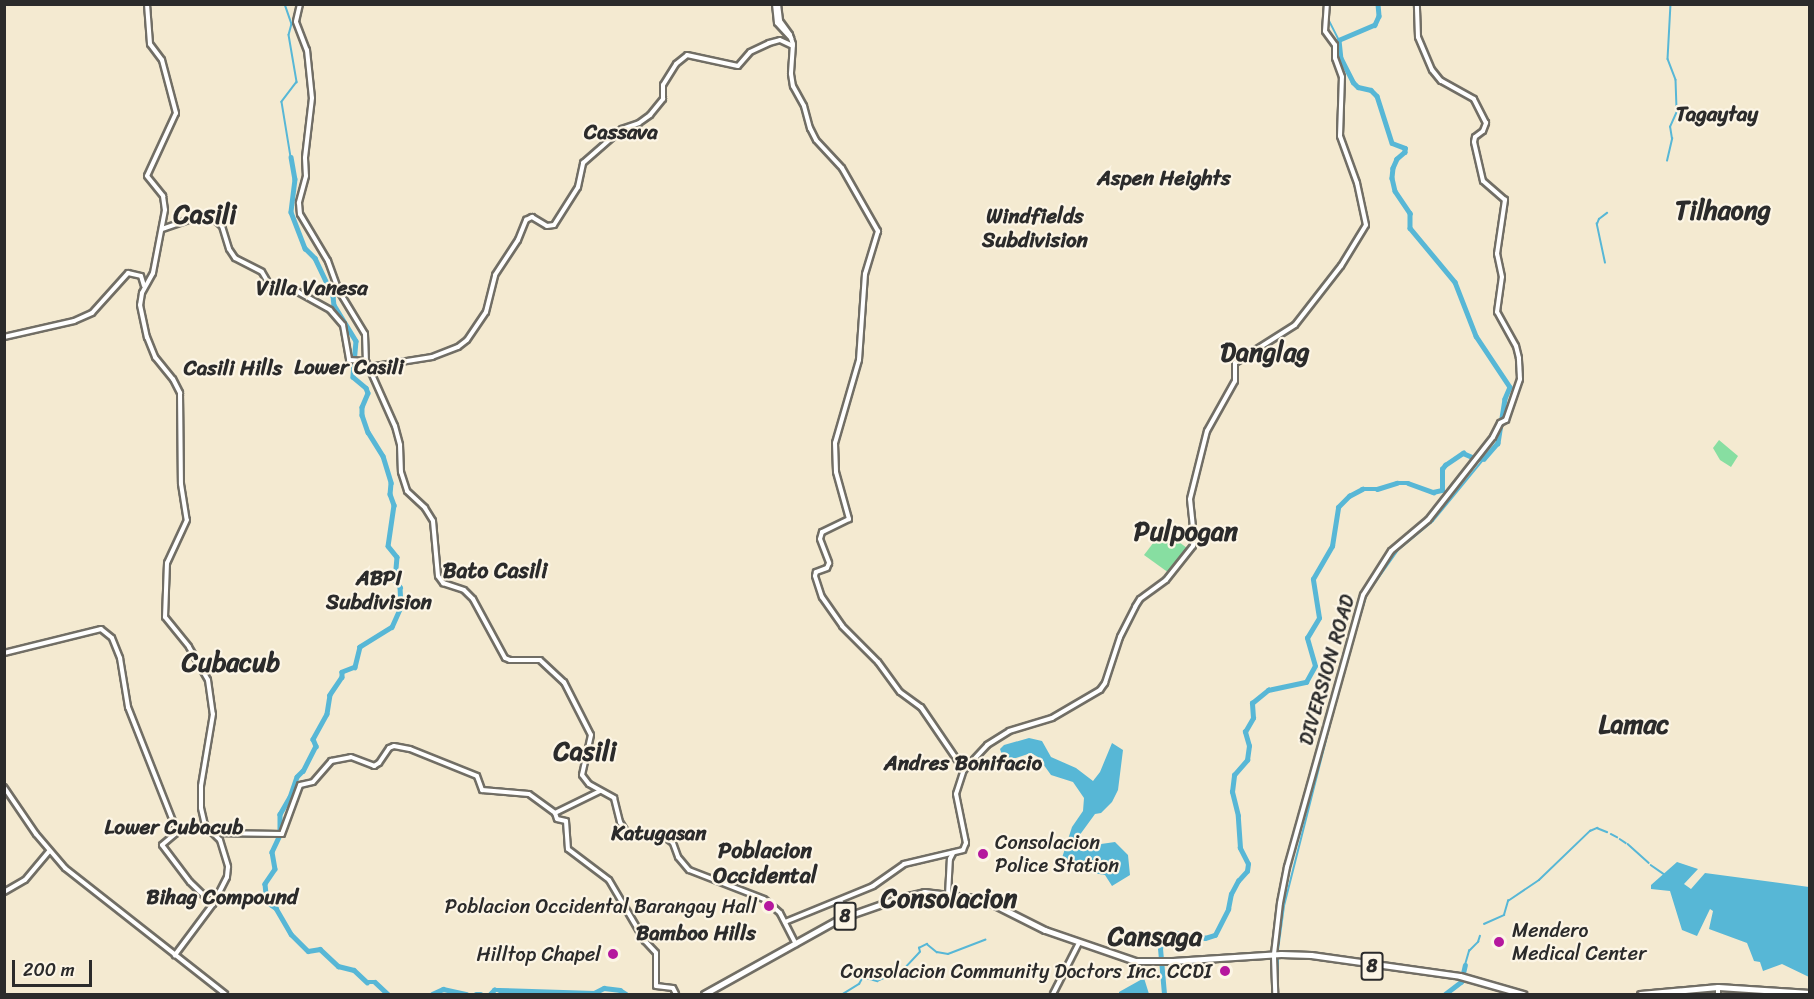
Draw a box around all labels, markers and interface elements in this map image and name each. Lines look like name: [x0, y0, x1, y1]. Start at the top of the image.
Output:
district label: Tagaytay: [1676, 101, 1758, 127]
district label: Cassava: [584, 119, 658, 145]
district label: Aspen Heights: [1097, 165, 1231, 191]
district label: Tilhaong: [1675, 195, 1771, 227]
district label: Casili: [174, 199, 236, 231]
district label: Windfields Subdivision: [982, 203, 1088, 253]
district label: Villa Vanesa: [257, 275, 367, 301]
district label: Danglag: [1220, 337, 1310, 369]
district label: Lower Casili: [294, 354, 404, 380]
district label: Casili Hills: [184, 355, 282, 381]
district label: Pulpogan: [1134, 516, 1238, 548]
district label: Bato Casili: [443, 558, 547, 584]
district label: ABPI Subdivision: [326, 565, 432, 615]
street label: DIVERSION ROAD: [1294, 592, 1360, 748]
district label: Cubacub: [182, 647, 280, 679]
district label: Lamac: [1598, 709, 1670, 741]
district label: Casili: [554, 736, 616, 768]
district label: Andres Bonifacio: [884, 750, 1042, 776]
district label: Lower Cubacub: [104, 814, 244, 840]
district label: Katugasan: [611, 820, 707, 846]
place label: Consolacion Police Station: [995, 831, 1120, 878]
district label: Poblacion Occidental: [713, 837, 817, 888]
marker: Consolacion Police Station: [976, 847, 990, 861]
district label: Consolacion: [881, 883, 1017, 915]
district label: Bihag Compound: [146, 884, 298, 910]
place label: Poblacion Occidental Barangay Hall: [444, 894, 757, 918]
marker: Poblacion Occidental Barangay Hall: [762, 899, 776, 913]
road number: 8: [833, 901, 857, 931]
place label: Mendero Medical Center: [1512, 918, 1646, 965]
district label: Bamboo Hills: [637, 920, 755, 946]
district label: Cansaga: [1108, 921, 1202, 953]
marker: Mendero Medical Center: [1490, 933, 1508, 951]
place label: Hilltop Chapel: [476, 942, 601, 966]
marker: Hilltop Chapel: [606, 947, 620, 961]
scale bar: [15, 948, 94, 986]
road number: 8: [1360, 951, 1384, 981]
text: 200 m: [23, 954, 75, 986]
place label: Consolacion Community Doctors Inc. CCDI: [839, 959, 1212, 983]
marker: Consolacion Community Doctors Inc. CCDI: [1216, 962, 1234, 980]

